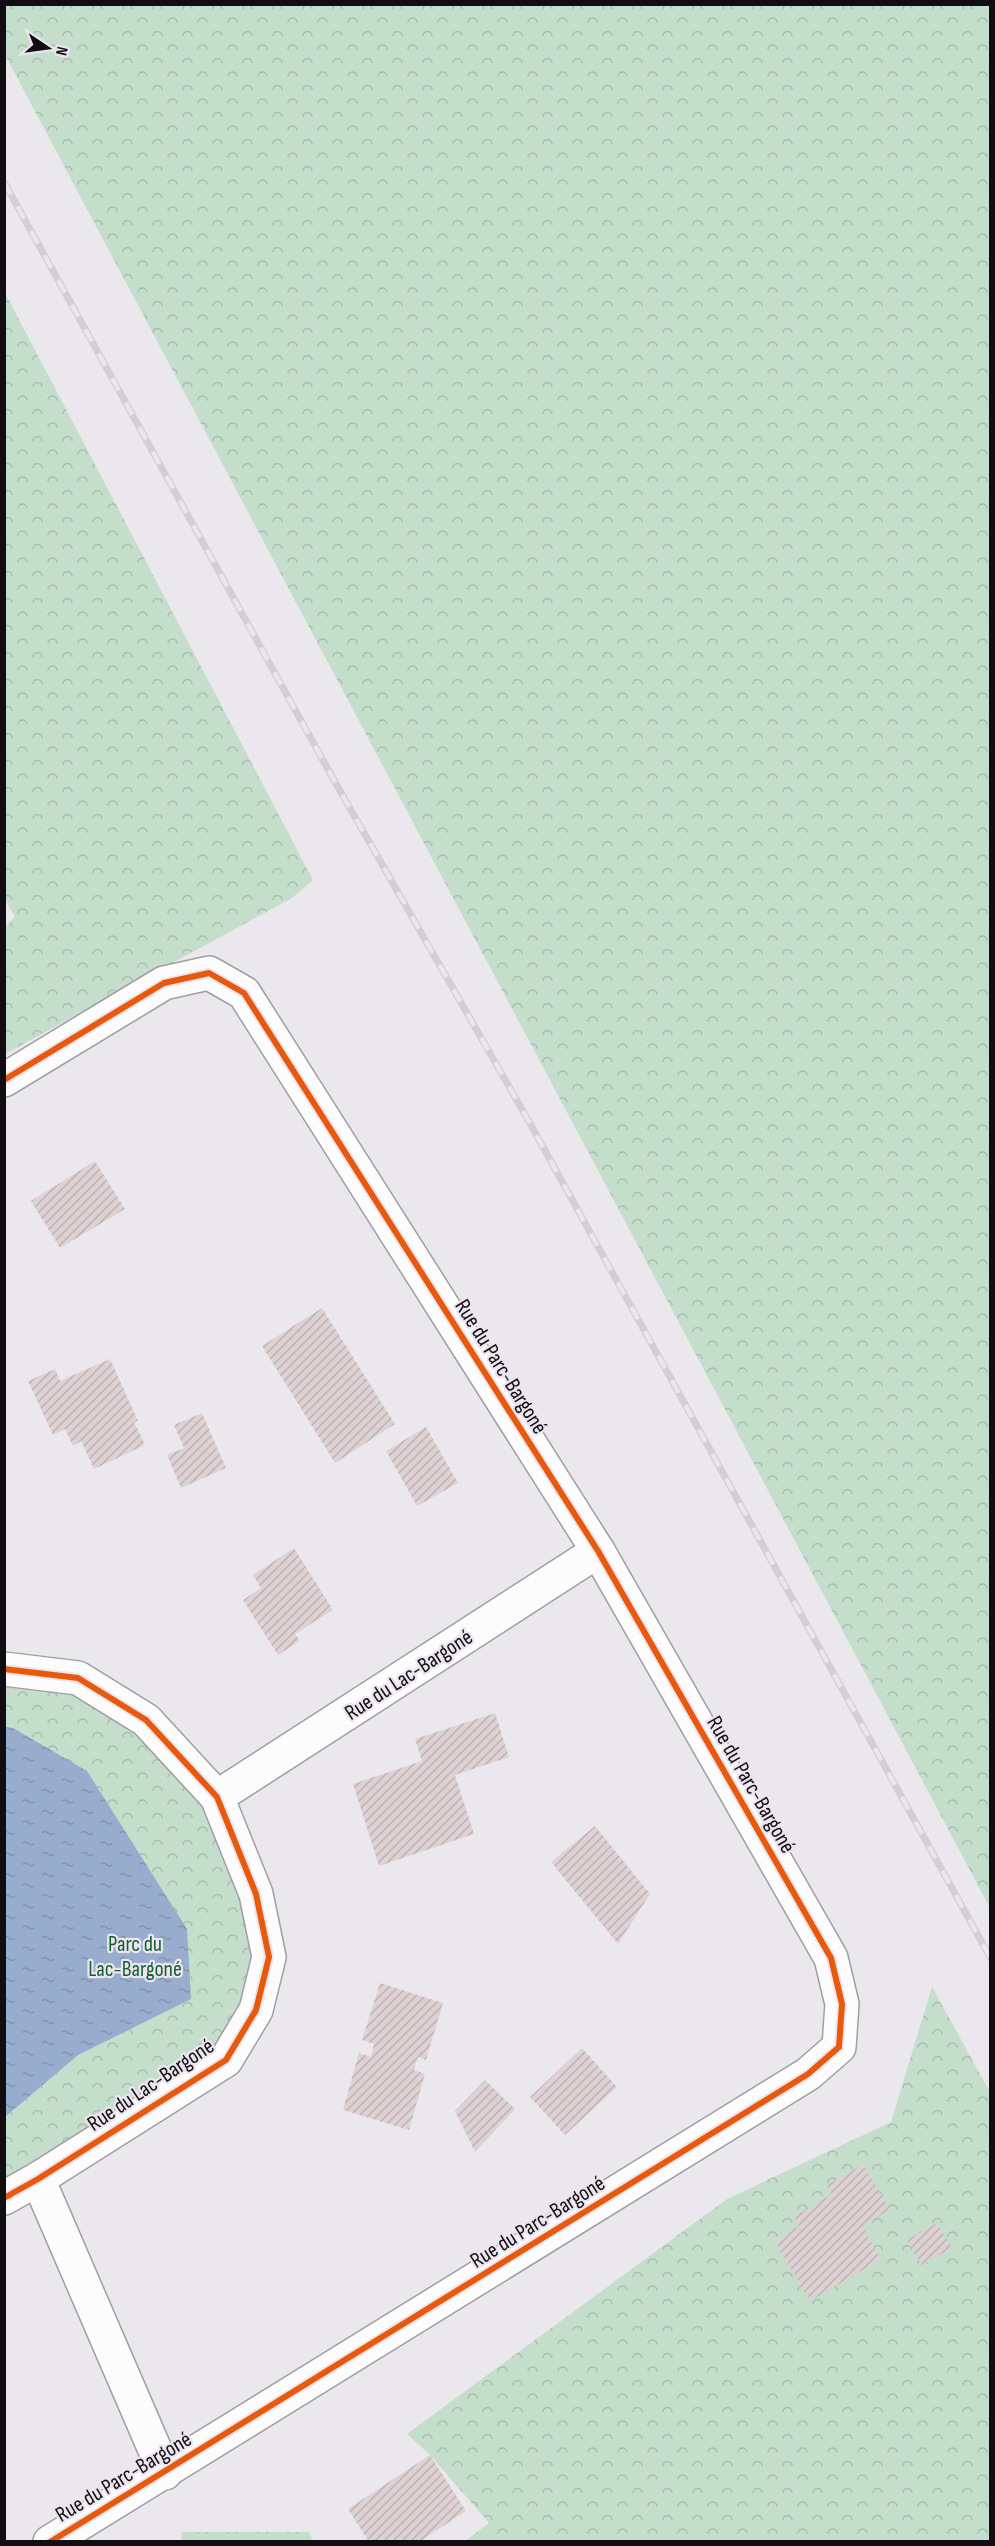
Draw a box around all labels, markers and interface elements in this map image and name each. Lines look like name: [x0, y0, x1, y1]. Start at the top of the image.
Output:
north arrow: [18, 18, 78, 78]
text: N: [51, 45, 71, 57]
street label: Rue du Parc-Bargoné: [448, 1294, 553, 1439]
street label: Rue du Lac-Bargoné: [340, 1624, 478, 1727]
street label: Rue du Parc-Bargoné: [701, 1711, 801, 1858]
park label: Parc du Lac-Bargoné: [88, 1931, 182, 1983]
street label: Rue du Lac-Bargoné: [82, 2033, 219, 2138]
street label: Rue du Parc-Bargoné: [465, 2170, 610, 2275]
street label: Rue du Parc-Bargoné: [51, 2426, 197, 2529]

